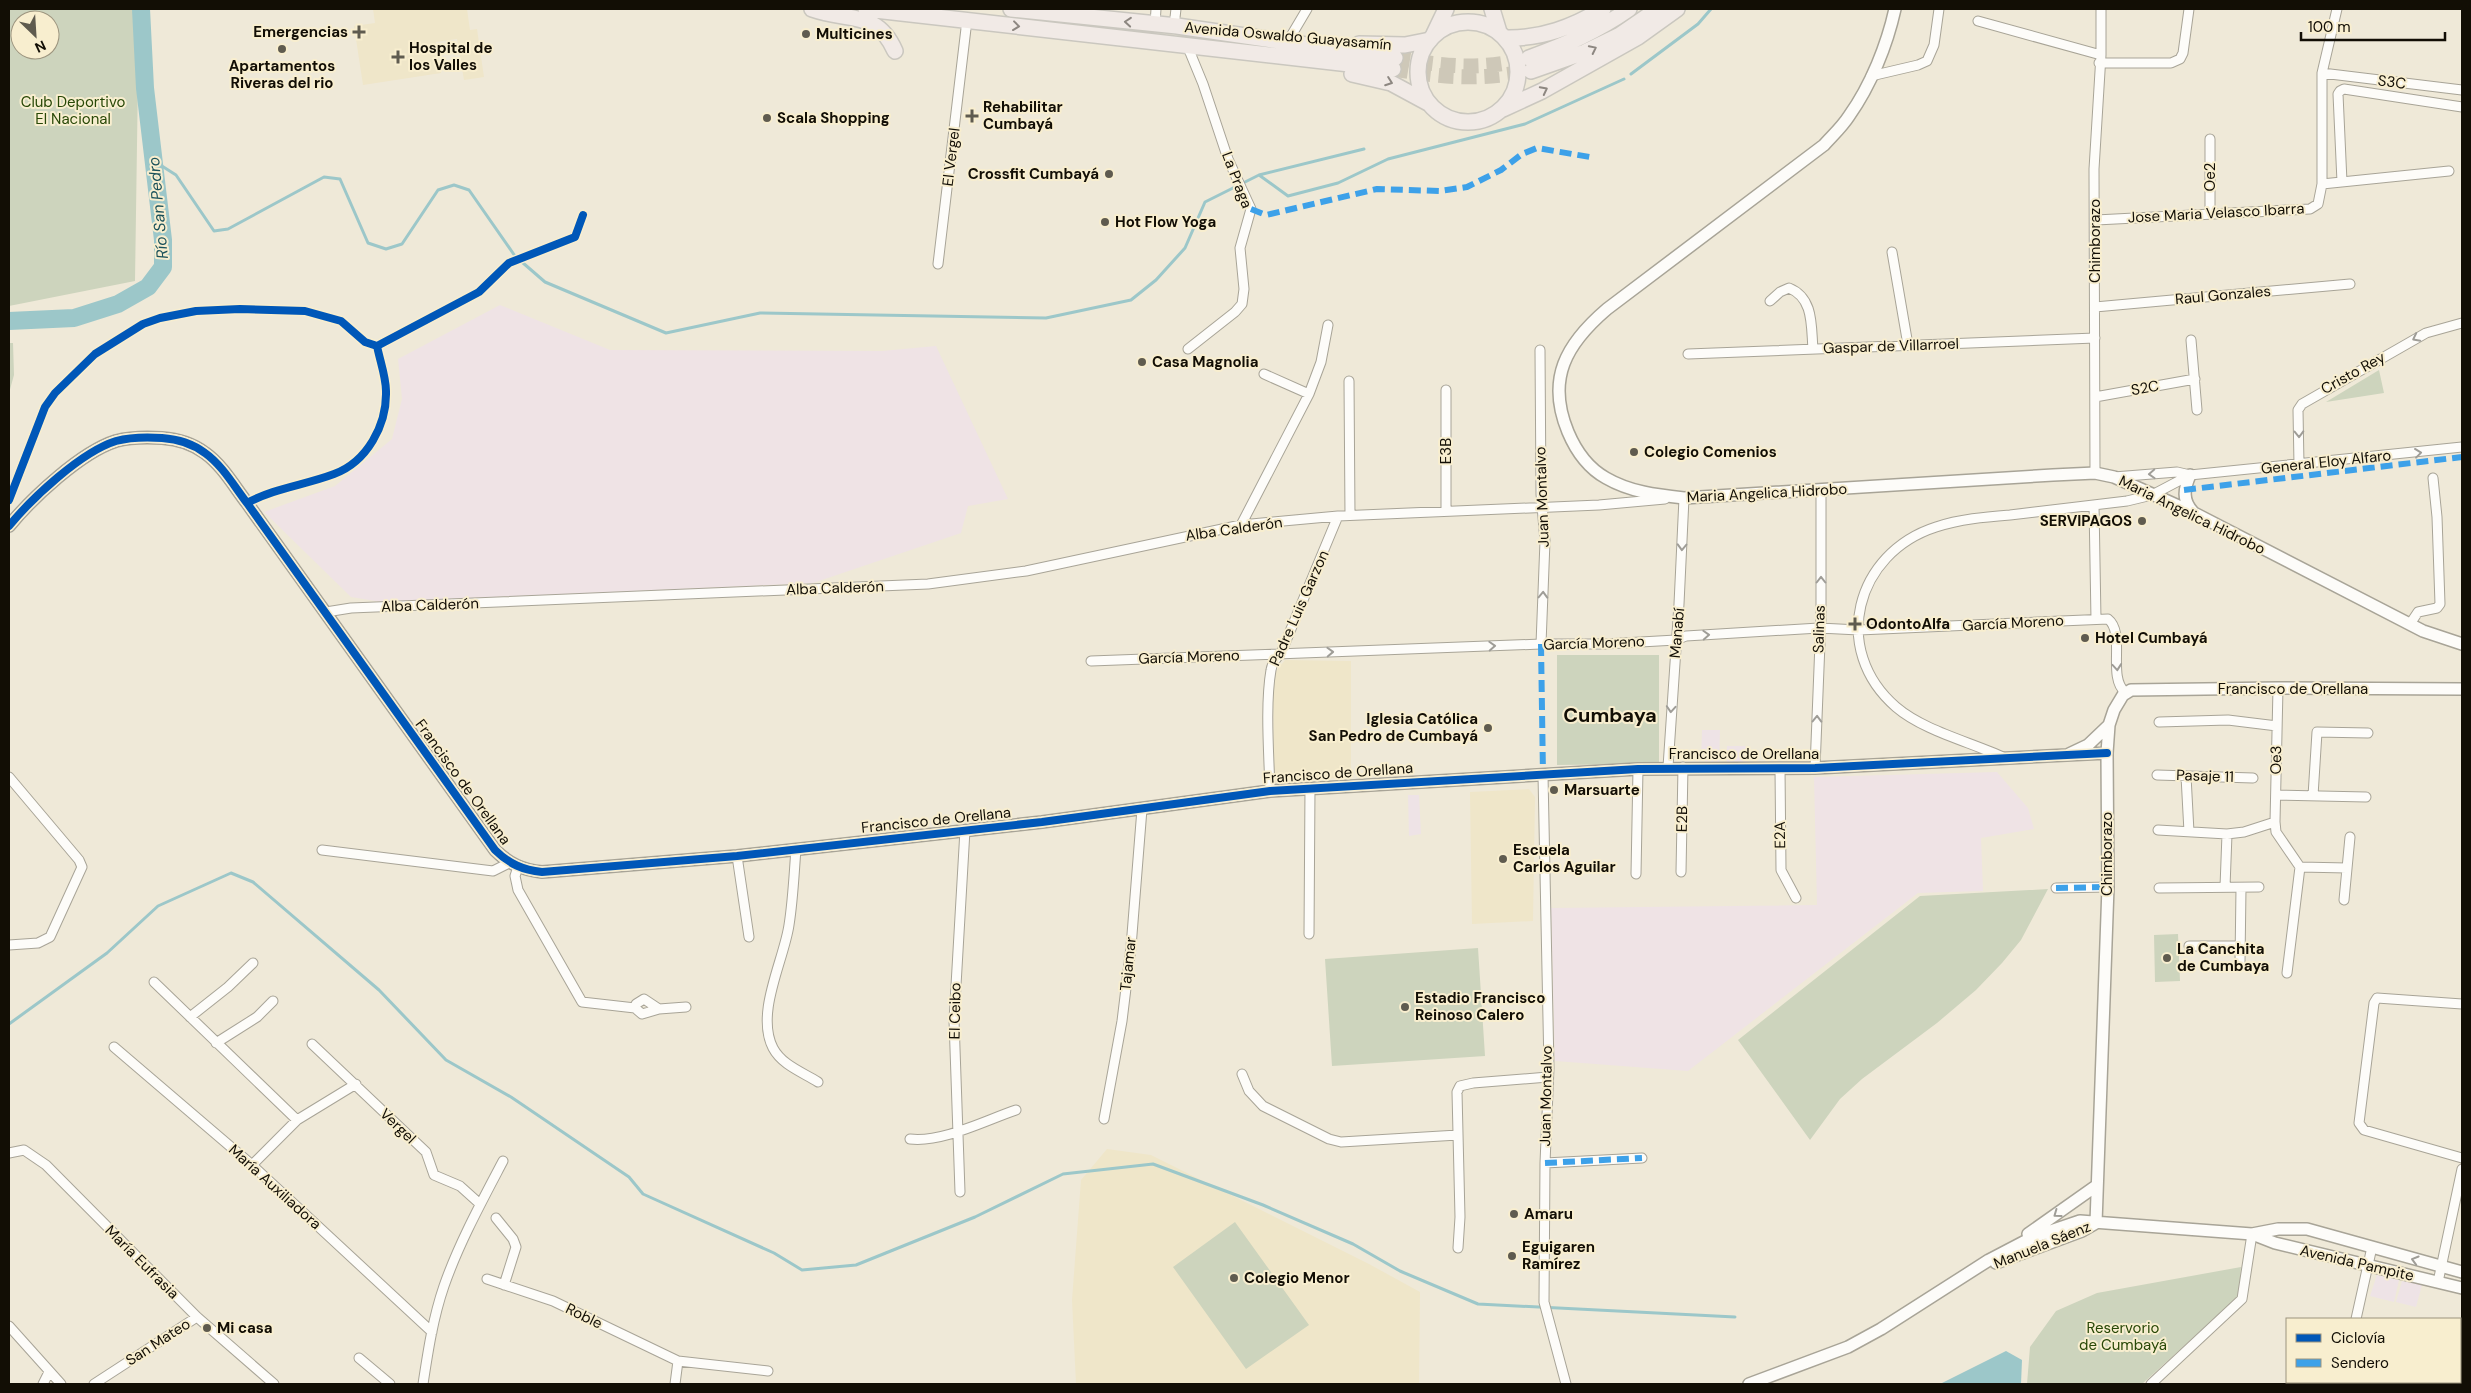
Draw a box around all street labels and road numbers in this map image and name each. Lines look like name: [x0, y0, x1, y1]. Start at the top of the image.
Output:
street label: Avenida Oswaldo Guayasamín: [1184, 17, 1392, 55]
street label: S3C: [2377, 70, 2408, 94]
street label: El Vergel: [937, 127, 965, 187]
street label: La Praga: [1217, 149, 1257, 211]
street label: Oe2: [2200, 163, 2220, 191]
street label: Jose Maria Velasco Ibarra: [2127, 198, 2305, 228]
street label: Chimborazo: [2085, 199, 2105, 283]
street label: Raul Gonzales: [2174, 281, 2272, 309]
street label: Gaspar de Villarroel: [1823, 334, 1959, 358]
street label: Cristo Rey: [2317, 347, 2389, 399]
street label: S2C: [2129, 376, 2161, 400]
street label: E3B: [1436, 438, 1456, 464]
street label: General Eloy Alfaro: [2260, 445, 2392, 479]
street label: Juan Montalvo: [1530, 446, 1554, 548]
street label: Maria Angelica Hidrobo: [2115, 471, 2269, 559]
street label: Maria Angelica Hidrobo: [1686, 479, 1848, 507]
street label: Alba Calderón: [1184, 512, 1284, 546]
street label: Padre Luis Garzon: [1264, 547, 1334, 669]
street label: Alba Calderón: [786, 576, 884, 600]
street label: Alba Calderón: [381, 593, 479, 617]
street label: Salinas: [1808, 605, 1830, 653]
street label: Manabí: [1665, 606, 1689, 659]
street label: García Moreno: [1962, 610, 2064, 636]
street label: García Moreno: [1543, 631, 1645, 655]
street label: García Moreno: [1138, 645, 1240, 669]
street label: Francisco de Orellana: [2218, 679, 2368, 699]
street label: Francisco de Orellana: [411, 715, 515, 849]
street label: Francisco de Orellana: [1669, 744, 1819, 764]
street label: Oe3: [2266, 745, 2286, 775]
street label: Francisco de Orellana: [1262, 758, 1414, 788]
street label: Pasaje 11: [2176, 765, 2234, 787]
street label: Francisco de Orellana: [860, 802, 1012, 838]
street label: E2B: [1672, 806, 1692, 832]
street label: Chimborazo: [2097, 812, 2117, 896]
street label: E2A: [1770, 821, 1790, 849]
street label: Tajamar: [1115, 935, 1141, 992]
street label: El Ceibo: [945, 982, 965, 1040]
street label: Juan Montalvo: [1535, 1045, 1557, 1147]
street label: Vergel: [376, 1104, 420, 1148]
street label: María Auxiliadora: [224, 1140, 326, 1234]
street label: Manuela Sáenz: [1991, 1216, 2094, 1274]
street label: María Eufrasia: [101, 1221, 183, 1303]
street label: Avenida Pampite: [2298, 1240, 2416, 1286]
street label: Roble: [562, 1299, 606, 1333]
street label: San Mateo: [122, 1314, 194, 1370]

